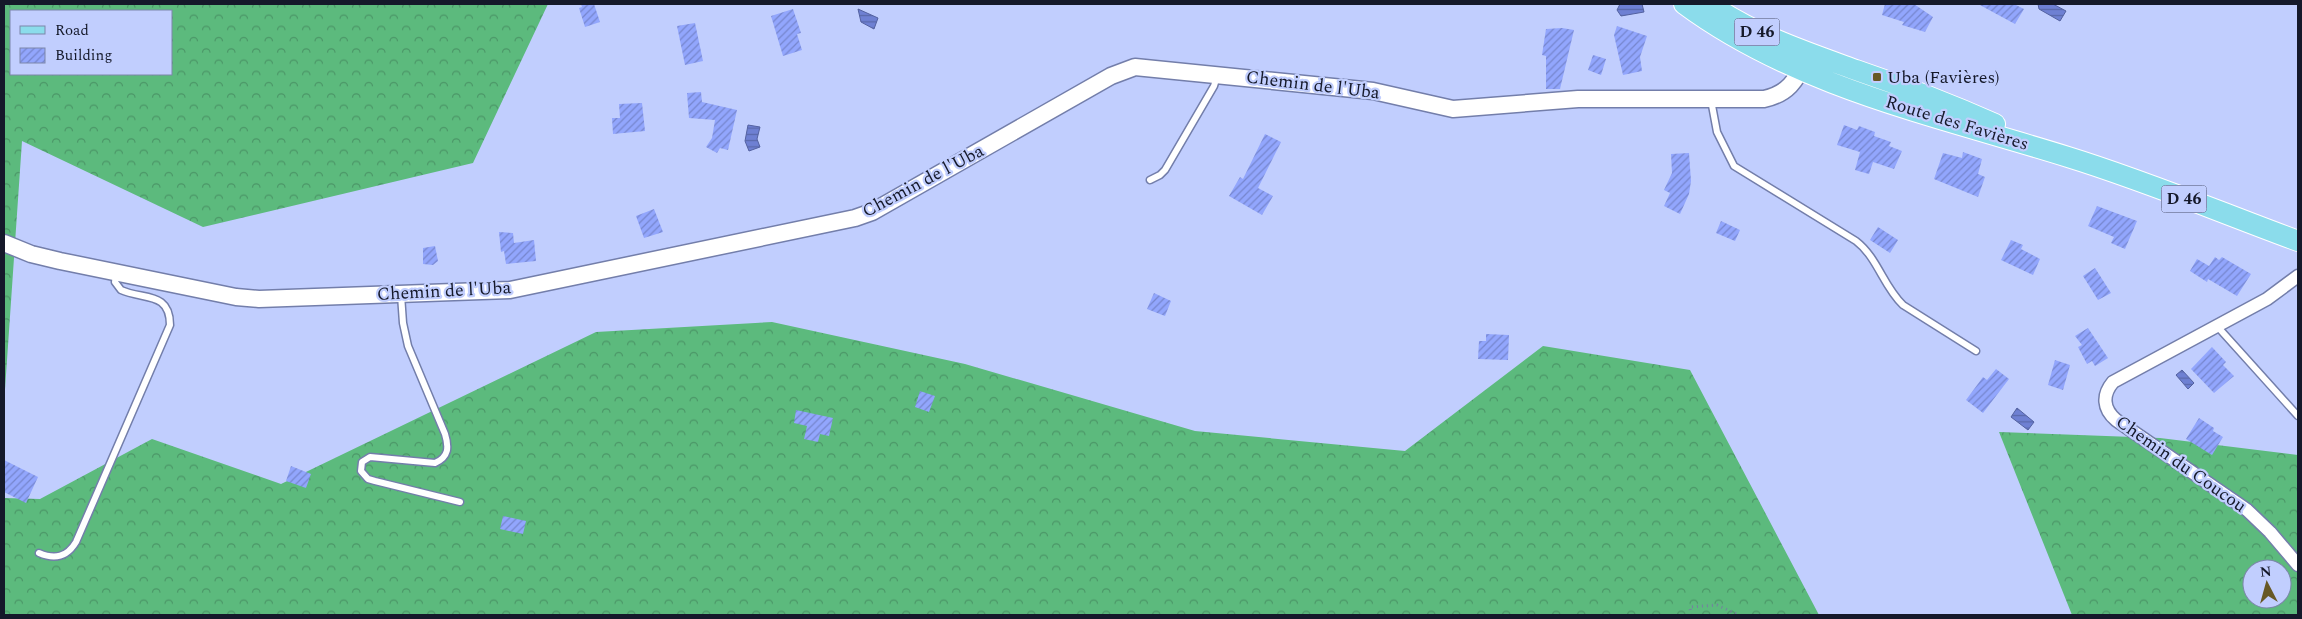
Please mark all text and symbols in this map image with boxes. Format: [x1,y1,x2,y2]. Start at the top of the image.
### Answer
legend [10,10,172,75]
road number: D 46 [1734,18,1780,46]
text: Road [55,19,89,42]
text: Building [55,44,112,67]
street label: Chemin de l'Uba [1245,63,1382,107]
place label: Uba (Favières) [1887,64,2000,91]
marker: Uba (Favières) [1871,71,1883,83]
street label: Route des Favières [1882,88,2032,158]
street label: Chemin de l'Uba [857,137,989,224]
road number: D 46 [2162,185,2206,212]
street label: Chemin de l'Uba [376,274,512,308]
street label: Chemin du Coucou [2110,409,2252,519]
north arrow [2242,559,2292,609]
text: N [2259,561,2272,583]

